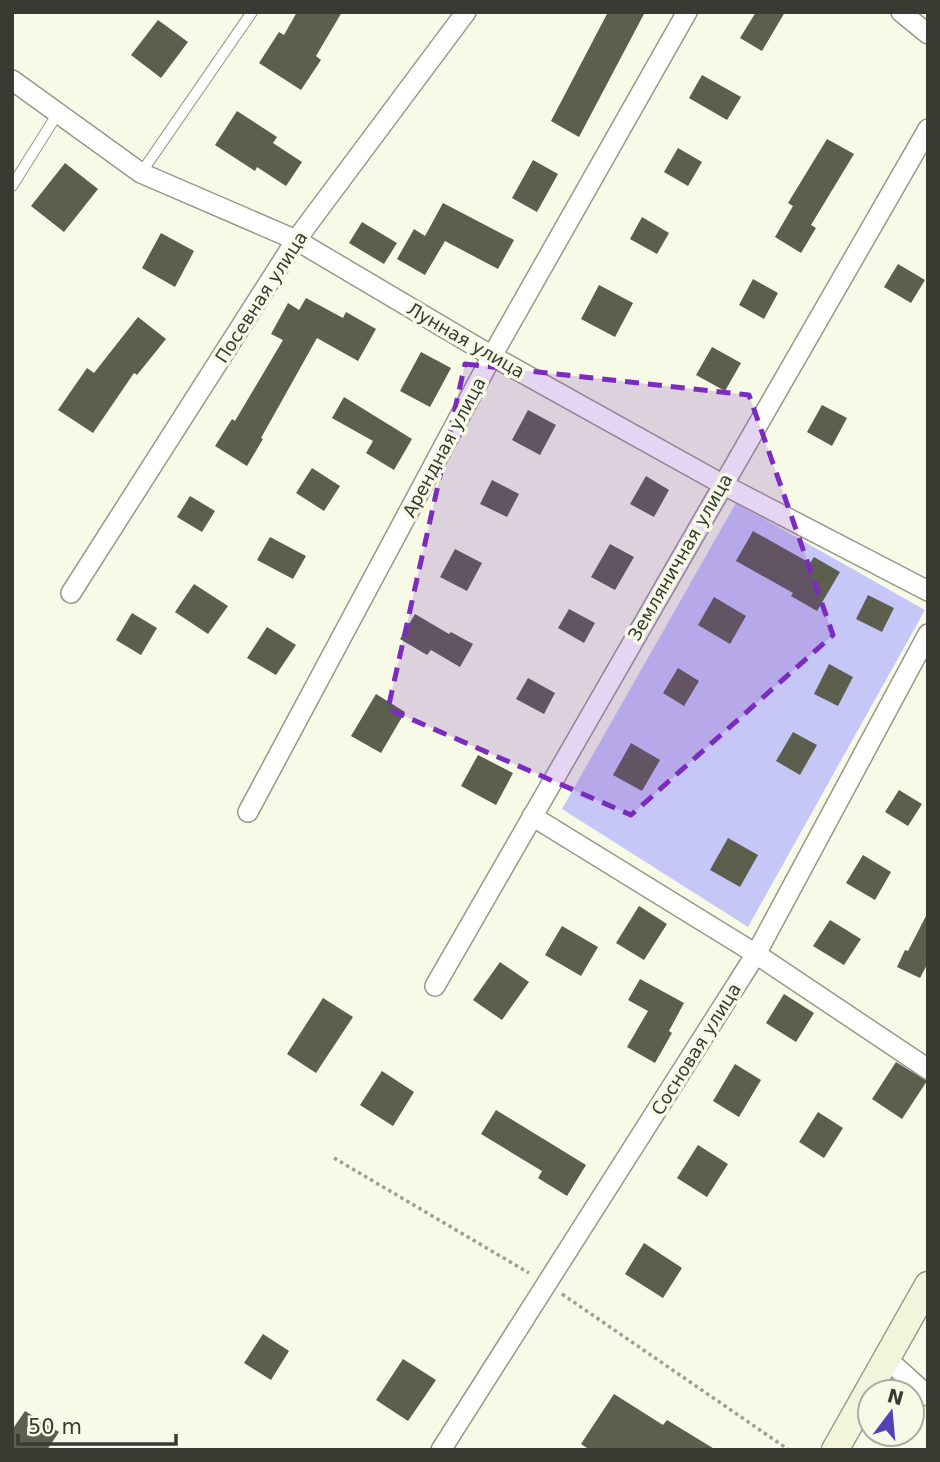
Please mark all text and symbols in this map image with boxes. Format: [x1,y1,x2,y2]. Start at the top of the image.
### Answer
street label: Посевная улица [211,227,311,367]
street label: Лунная улица [403,298,529,382]
street label: Арендная улица [398,373,490,521]
street label: Земляничная улица [624,470,736,644]
street label: Сосновая улица [647,979,745,1119]
north arrow [856,1378,926,1448]
text: N [885,1384,906,1409]
scale bar [18,1402,175,1446]
text: 50 m [28,1415,82,1439]

